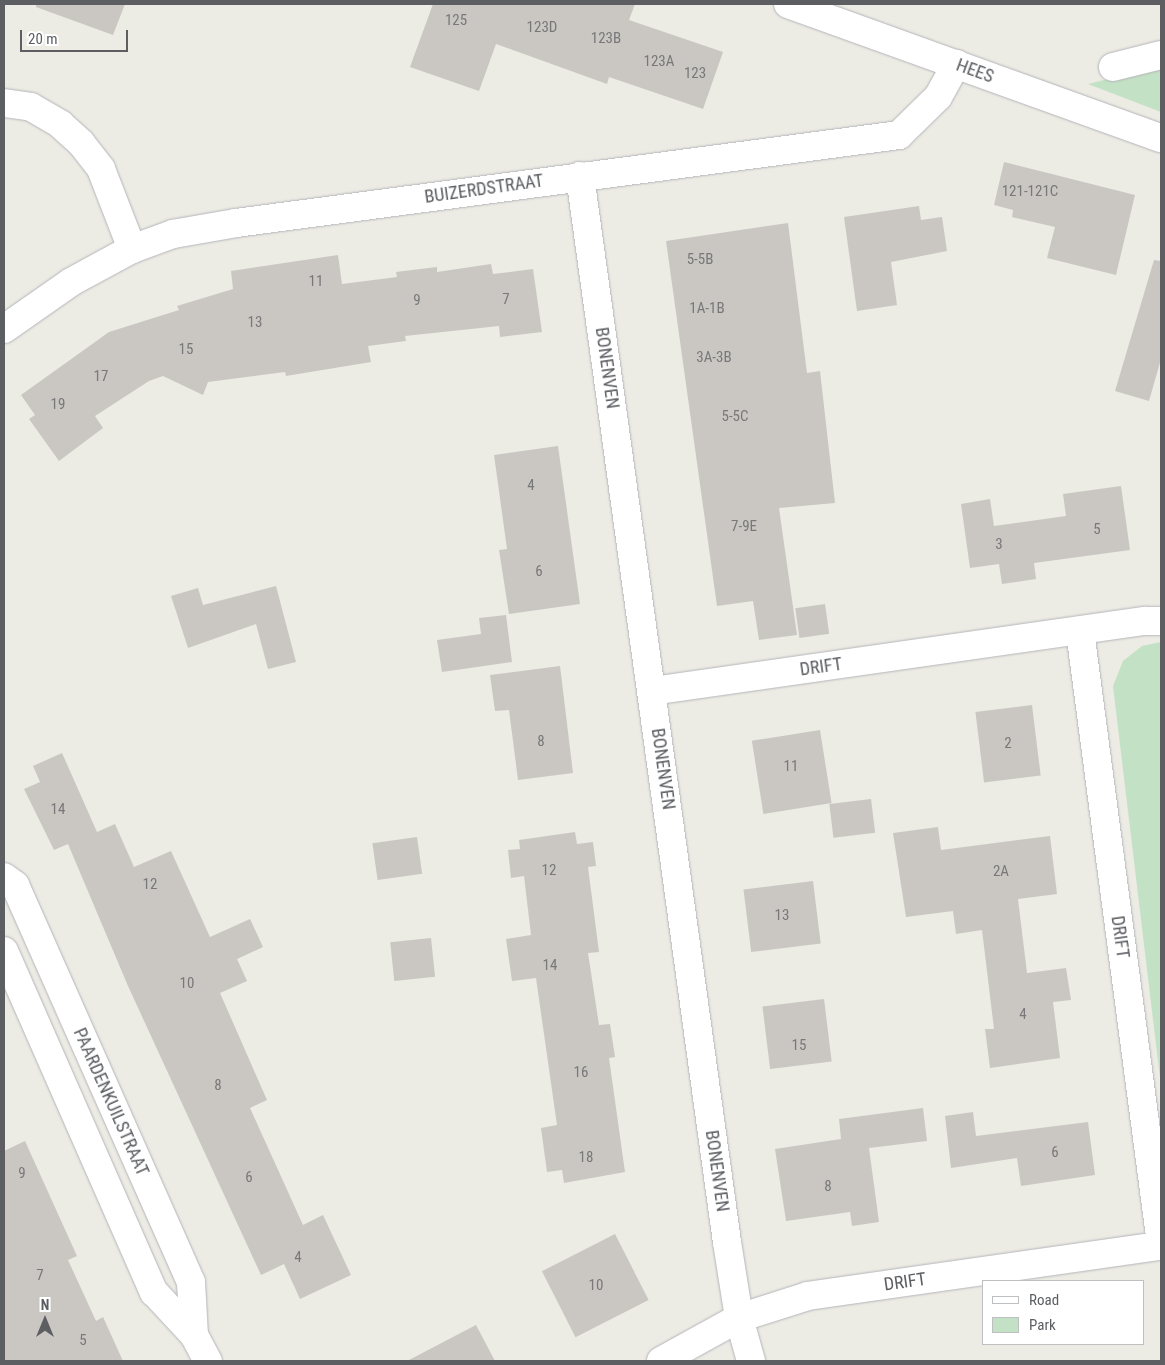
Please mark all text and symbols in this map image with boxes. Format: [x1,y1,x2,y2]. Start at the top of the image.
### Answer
house number: 125 [445,12,467,30]
house number: 123D [527,19,557,37]
scale bar [22,20,130,52]
text: 20 m [28,30,58,48]
house number: 123B [591,30,621,48]
house number: 123A [644,53,674,71]
street label: HEES [953,54,997,88]
house number: 123 [684,65,706,83]
street label: BUIZERDSTRAAT [423,170,545,208]
house number: 121-121C [1002,183,1058,201]
house number: 5-5B [687,251,713,269]
house number: 11 [309,273,323,291]
house number: 7 [502,291,510,309]
house number: 9 [413,292,421,310]
house number: 1A-1B [689,300,725,318]
house number: 13 [248,314,262,332]
street label: BONENVEN [591,326,623,410]
house number: 15 [179,341,193,359]
house number: 3A-3B [696,349,732,367]
house number: 17 [94,368,108,386]
house number: 19 [51,396,65,414]
house number: 5-5C [721,408,749,426]
house number: 4 [527,477,535,495]
house number: 7-9E [731,518,757,536]
house number: 5 [1093,521,1101,539]
house number: 3 [995,536,1003,554]
house number: 6 [535,563,543,581]
street label: DRIFT [798,653,844,681]
street label: BONENVEN [647,727,679,811]
house number: 8 [537,733,545,751]
house number: 2 [1004,735,1012,753]
house number: 11 [784,758,798,776]
house number: 14 [51,801,65,819]
house number: 12 [542,862,556,880]
house number: 2A [993,863,1009,881]
house number: 12 [143,876,157,894]
house number: 13 [775,907,789,925]
street label: DRIFT [1106,914,1134,960]
house number: 14 [543,957,557,975]
house number: 10 [180,975,194,993]
house number: 4 [1019,1006,1027,1024]
street label: PAARDENKUILSTRAAT [69,1025,153,1179]
house number: 15 [792,1037,806,1055]
house number: 16 [574,1064,588,1082]
house number: 8 [214,1077,222,1095]
street label: BONENVEN [701,1129,733,1213]
house number: 6 [1051,1144,1059,1162]
house number: 18 [579,1149,593,1167]
house number: 9 [18,1165,26,1183]
house number: 6 [245,1169,253,1187]
house number: 8 [824,1178,832,1196]
house number: 4 [294,1249,302,1267]
house number: 7 [36,1267,44,1285]
street label: DRIFT [882,1268,928,1296]
house number: 10 [589,1277,603,1295]
legend [982,1280,1145,1345]
text: Road [1029,1291,1059,1309]
north arrow [20,1295,70,1345]
text: N [41,1297,49,1313]
text: Park [1029,1316,1056,1334]
house number: 5 [79,1332,87,1350]

